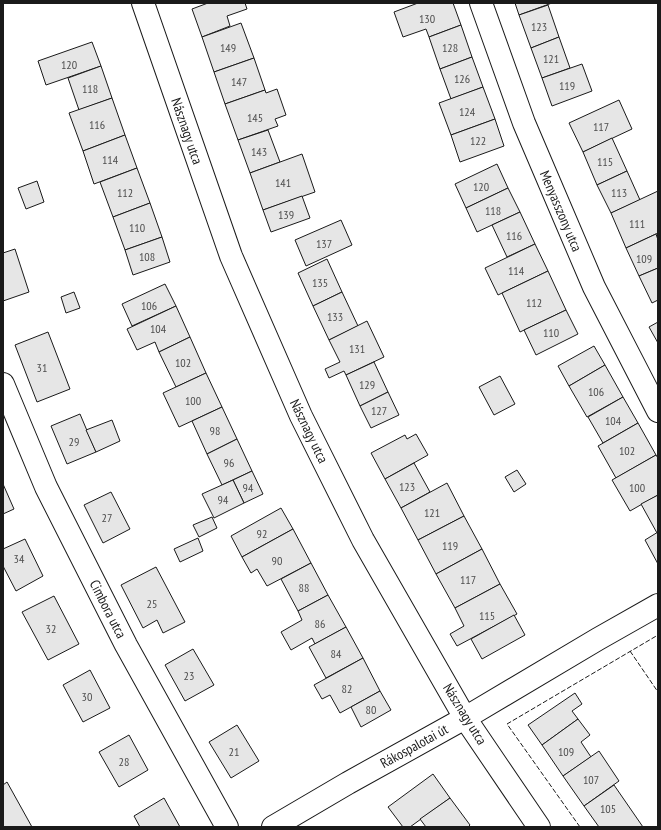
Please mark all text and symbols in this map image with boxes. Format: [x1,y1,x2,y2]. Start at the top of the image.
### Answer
house number: 130 [419,11,435,26]
house number: 123 [531,19,547,34]
house number: 149 [220,40,236,55]
house number: 128 [442,40,458,55]
house number: 121 [543,51,559,66]
house number: 120 [61,57,77,72]
house number: 126 [454,71,470,86]
house number: 147 [231,74,247,89]
house number: 119 [559,78,575,93]
house number: 118 [82,81,98,96]
street label: Násznagy utca [167,95,207,167]
house number: 124 [459,104,476,119]
house number: 145 [247,110,263,125]
house number: 116 [89,117,105,132]
house number: 117 [593,119,609,134]
house number: 122 [470,133,486,148]
house number: 143 [251,144,267,159]
house number: 114 [102,152,119,167]
house number: 115 [597,154,613,169]
street label: Menyasszony utca [536,168,586,254]
house number: 141 [275,175,291,190]
house number: 120 [473,179,489,194]
house number: 112 [117,185,133,200]
house number: 113 [611,185,627,200]
house number: 118 [485,203,501,218]
house number: 139 [278,207,294,222]
house number: 111 [629,216,645,231]
house number: 110 [129,220,145,235]
house number: 116 [506,228,522,243]
house number: 137 [316,236,332,251]
house number: 108 [139,249,155,264]
house number: 109 [636,251,652,266]
house number: 114 [508,263,525,278]
house number: 135 [312,275,328,290]
house number: 112 [526,295,542,310]
house number: 106 [141,298,157,313]
house number: 133 [327,309,343,324]
house number: 104 [150,321,167,336]
house number: 110 [543,325,559,340]
house number: 131 [349,341,365,356]
house number: 102 [175,355,191,370]
house number: 31 [37,360,47,375]
house number: 129 [359,377,375,392]
house number: 106 [588,384,604,399]
house number: 100 [185,393,201,408]
street label: Násznagy utca [286,396,332,466]
house number: 127 [371,403,387,418]
house number: 104 [605,413,622,428]
house number: 98 [210,423,220,438]
house number: 29 [69,434,79,449]
house number: 102 [619,443,635,458]
house number: 96 [224,455,234,470]
house number: 123 [399,479,415,494]
house number: 94 [243,480,254,495]
house number: 100 [629,480,645,495]
house number: 94 [218,492,229,507]
house number: 121 [424,505,440,520]
house number: 27 [102,510,112,525]
house number: 92 [257,526,267,541]
house number: 119 [442,538,458,553]
house number: 34 [14,551,25,566]
house number: 90 [272,553,282,568]
house number: 117 [460,572,476,587]
street label: Cimbora utca [86,577,130,641]
house number: 88 [299,580,309,595]
house number: 25 [147,596,157,611]
house number: 115 [479,608,495,623]
house number: 86 [315,616,325,631]
house number: 32 [46,621,56,636]
house number: 84 [331,646,342,661]
house number: 23 [184,668,194,683]
street label: Násznagy utca [439,680,491,748]
house number: 82 [342,681,352,696]
house number: 30 [82,689,92,704]
house number: 80 [366,702,376,717]
street label: Rákospalotai út [377,720,451,772]
house number: 21 [229,744,239,759]
house number: 109 [558,744,574,759]
house number: 28 [119,754,129,769]
house number: 107 [583,772,599,787]
house number: 105 [600,801,616,816]

